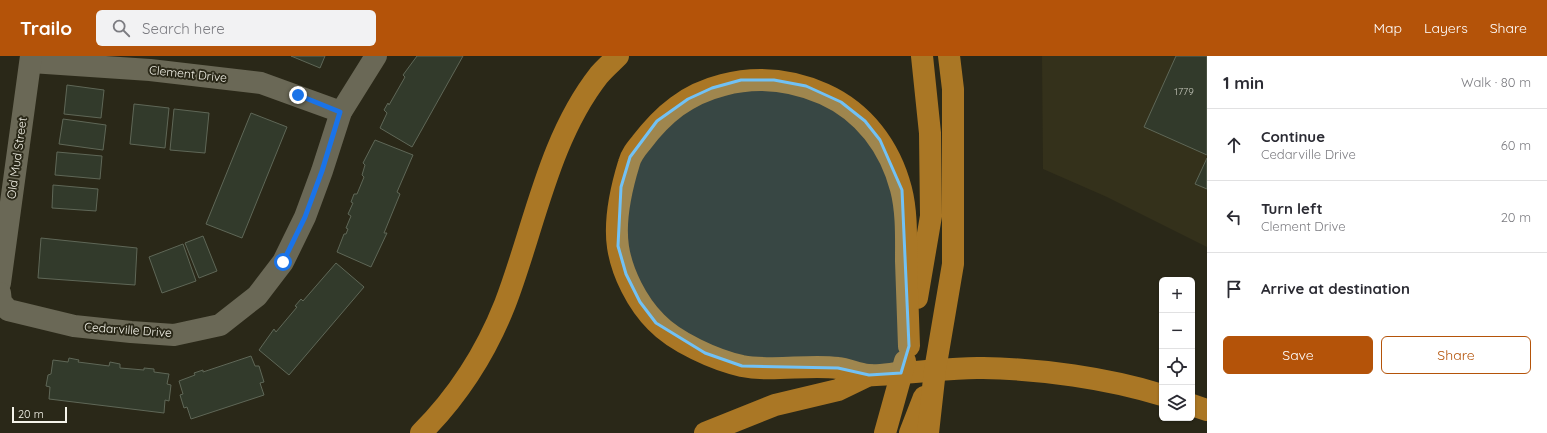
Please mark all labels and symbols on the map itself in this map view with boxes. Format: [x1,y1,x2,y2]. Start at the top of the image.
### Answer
street label: Clement Drive [148,62,228,85]
house number: 1779 [1174,85,1194,98]
route end [289,86,307,104]
street label: Old Mud Street [3,116,30,200]
route start [274,253,292,271]
street label: Cedarville Drive [84,319,172,340]
scale bar [12,405,67,424]

